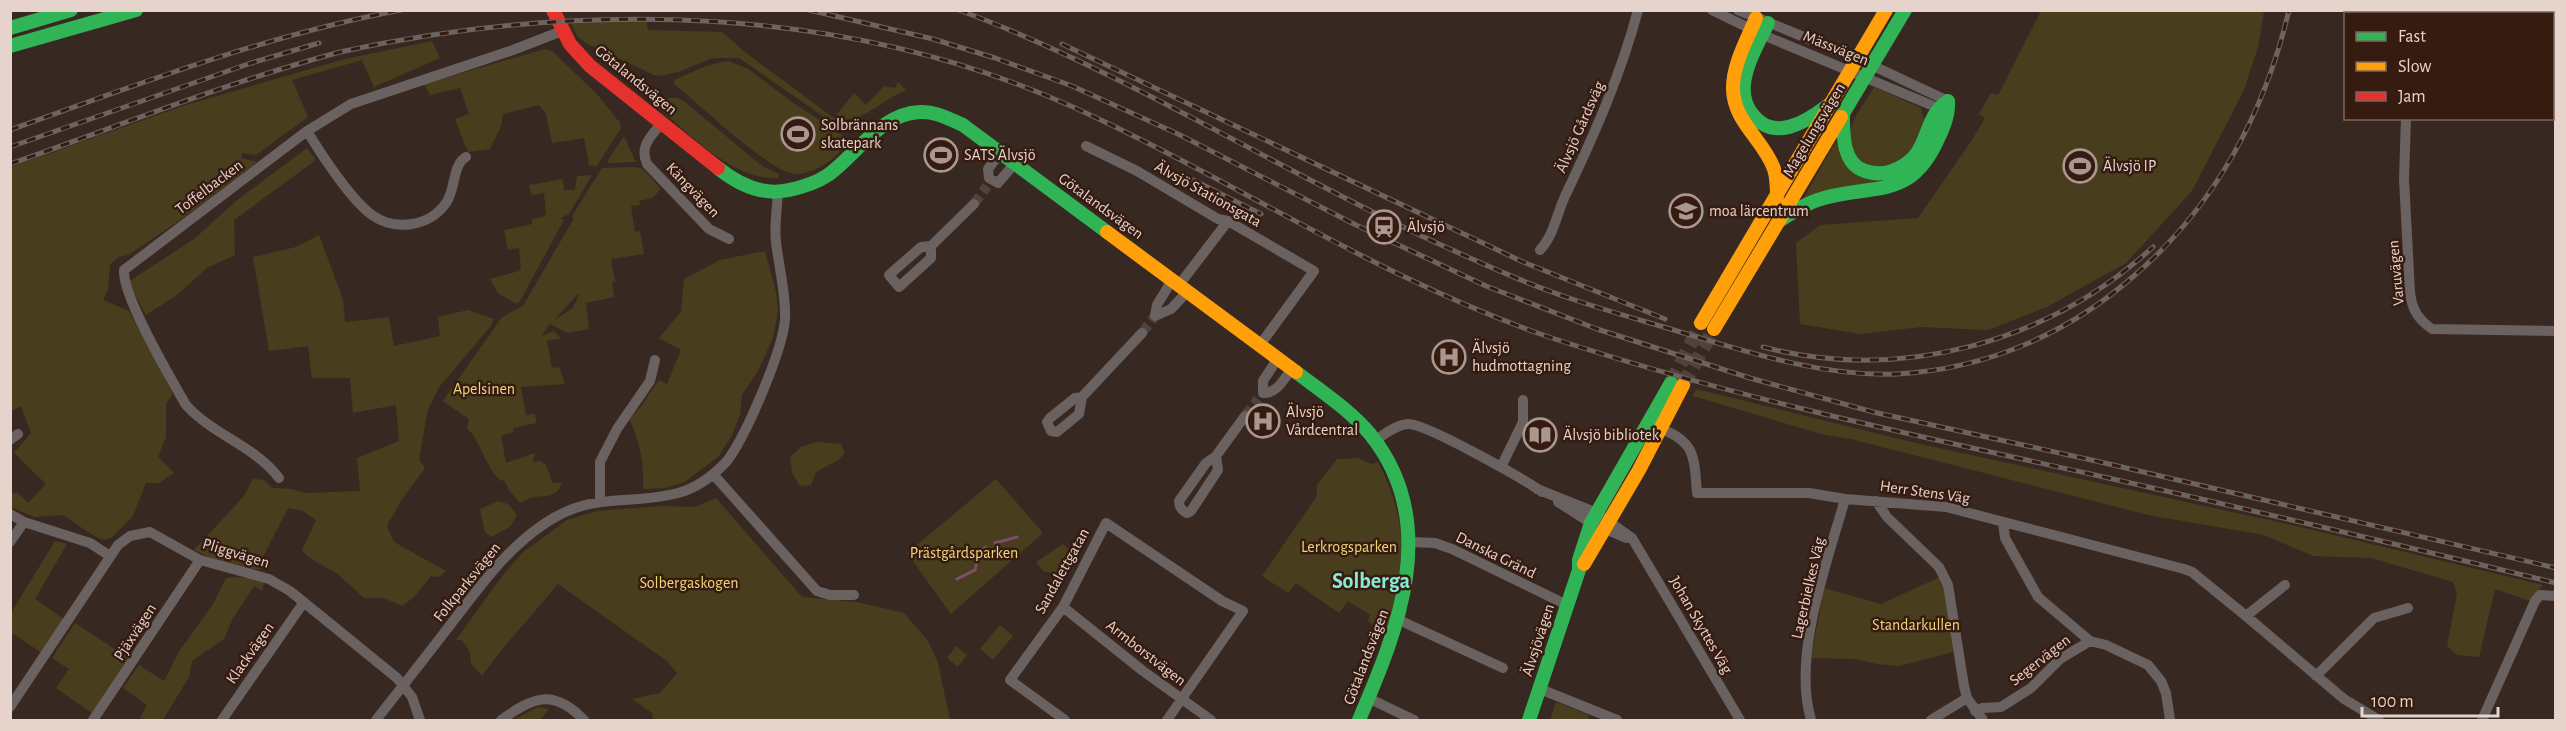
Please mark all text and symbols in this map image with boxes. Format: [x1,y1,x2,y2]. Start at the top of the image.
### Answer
legend [2344,12,2554,120]
street label: Mässvägen [1801,28,1871,68]
text: Fast [2398,28,2426,46]
street label: Götalandsvägen [592,42,680,118]
text: Slow [2398,58,2431,76]
street label: Älvsjö Gårdsväg [1551,78,1608,176]
street label: Magelungsvägen [1780,80,1848,180]
text: Jam [2398,88,2426,106]
sports icon: Solbrännans skatepark [780,116,816,152]
place label: Solbrännans skatepark [821,117,898,151]
sports icon: SATS Älvsjö [923,137,959,173]
place label: SATS Älvsjö [964,145,1036,164]
sports icon: Älvsjö IP [2062,148,2098,184]
street label: Älvsjö Stationsgata [1152,156,1265,231]
place label: Älvsjö IP [2103,156,2156,175]
street label: Toffelbacken [172,157,246,217]
street label: Kängvägen [663,160,723,220]
street label: Götalandsvägen [1056,170,1146,242]
school or university icon: moa lärcentrum [1668,193,1704,229]
place label: moa lärcentrum [1709,203,1809,219]
station icon: Älvsjö [1366,209,1402,245]
place label: Älvsjö [1407,217,1445,236]
street label: Varuvägen [2385,240,2407,306]
place label: Älvsjö hudmottagning [1472,338,1571,374]
hospital icon: Älvsjö hudmottagning [1431,339,1467,375]
park label: Apelsinen [453,381,515,397]
place label: Älvsjö Vårdcentral [1286,402,1358,438]
hospital icon: Älvsjö Vårdcentral [1245,403,1281,439]
library icon: Älvsjö bibliotek [1522,417,1558,453]
place label: Älvsjö bibliotek [1563,425,1660,444]
street label: Herr Stens Väg [1879,478,1971,506]
street label: Sandalettgatan [1032,525,1092,617]
street label: Danska Gränd [1453,529,1539,581]
street label: Pliggvägen [201,535,271,571]
street label: Lagerbielkes Väg [1788,535,1828,641]
street label: Folkparksvägen [430,539,504,625]
park label: Lerkrogsparken [1301,539,1397,555]
park label: Prästgårdsparken [910,545,1018,561]
district label: Solberga [1332,570,1410,592]
street label: Johan Skyttes Väg [1666,573,1735,677]
park label: Solbergaskogen [639,575,739,591]
street label: Pjäxvägen [111,601,160,664]
street label: Älvsjövägen [1517,601,1558,678]
street label: Götalandsvägen [1341,607,1391,707]
street label: Armborstvägen [1103,617,1189,689]
park label: Standarkullen [1872,617,1960,633]
street label: Klackvägen [223,619,277,687]
street label: Segervägen [2007,631,2073,689]
scale bar [2362,680,2498,718]
text: 100 m [2371,693,2414,711]

